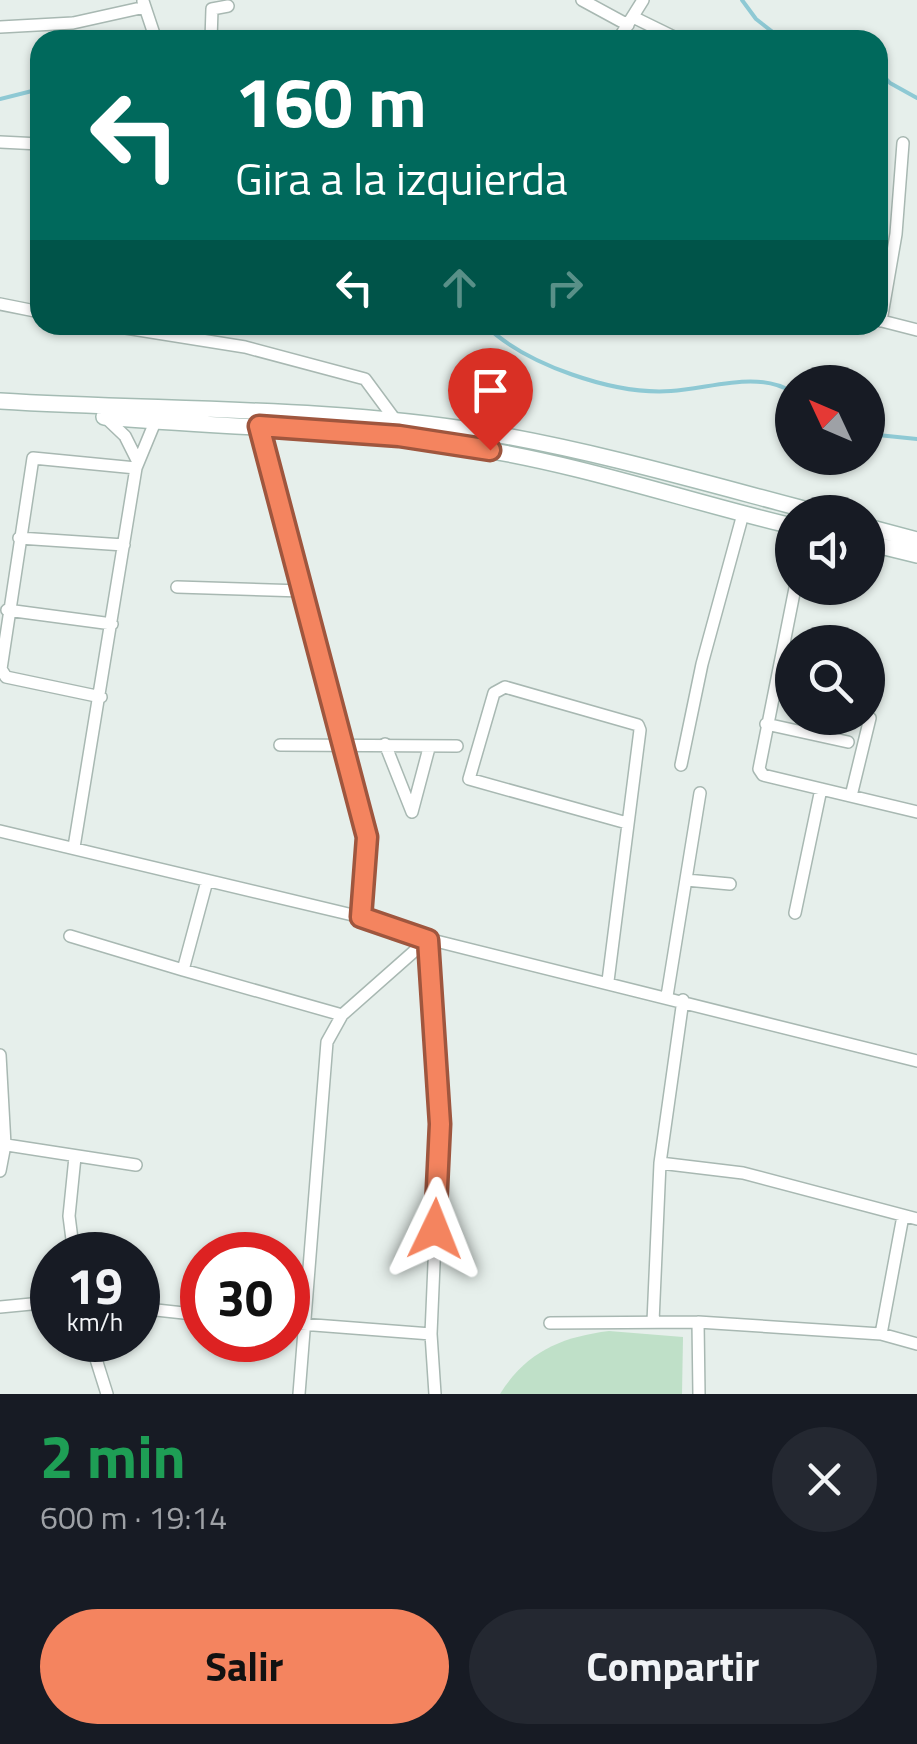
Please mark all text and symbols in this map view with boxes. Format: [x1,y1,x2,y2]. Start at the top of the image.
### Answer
text: 160 m [235,48,427,154]
icon: left [70,70,200,200]
text: Gira a la izquierda [235,144,568,212]
icon: left [327,260,382,315]
icon: ahead [432,260,487,315]
icon: right [537,260,592,315]
pin [448,348,533,451]
icon: arrive [463,363,518,418]
north arrow [775,365,885,475]
map controls [775,365,885,735]
button: sound [775,495,885,605]
button: search [775,625,885,735]
position arrow [383,1177,487,1281]
speed limit sign: 30 [180,1232,310,1362]
text: 19 [67,1247,123,1323]
text: km/h [67,1303,123,1341]
text: 2 min [40,1410,186,1501]
button: close [772,1427,877,1532]
text: 600 m · 19:14 [40,1493,227,1541]
button: Salir [40,1609,449,1724]
button: Compartir [469,1609,877,1724]

